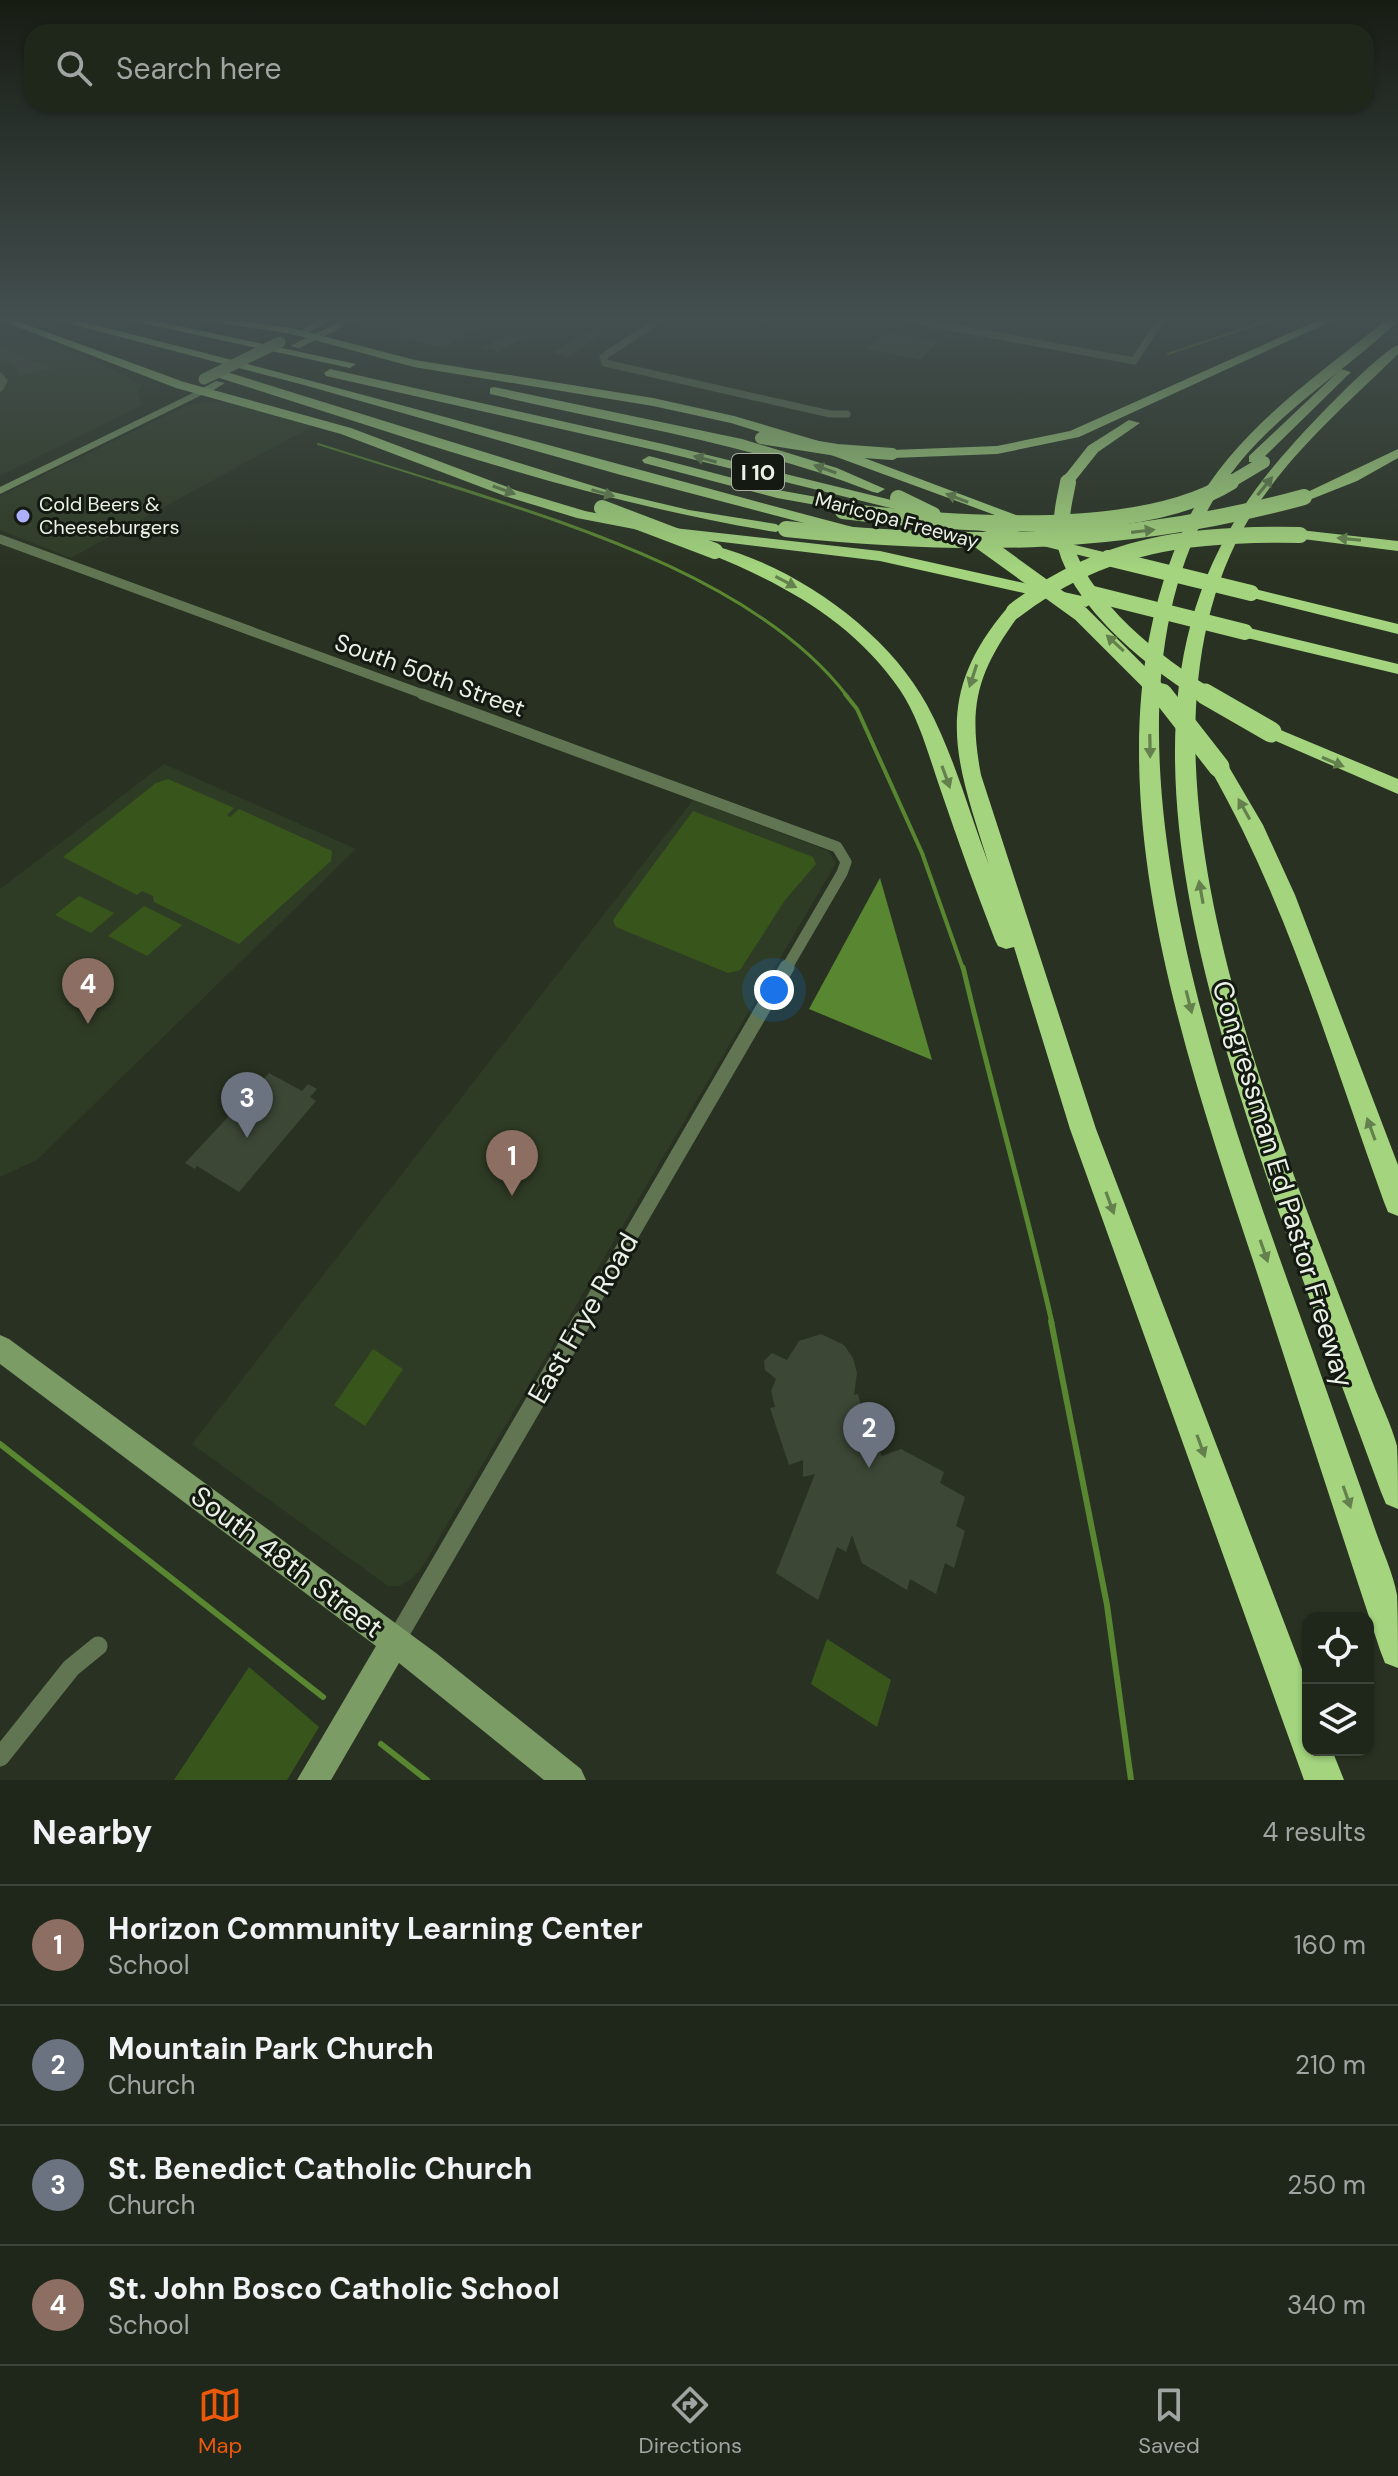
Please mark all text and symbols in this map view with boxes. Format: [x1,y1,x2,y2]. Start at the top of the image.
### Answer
search box [24,24,1374,112]
icon: search [52,46,96,90]
text: Search here [116,49,282,88]
one-way arrow [692,452,717,464]
road number: I 10 [732,454,784,490]
one-way arrow [813,462,837,475]
one-way arrow [1256,476,1273,496]
one-way arrow [492,484,516,497]
street label: Maricopa Freeway [812,486,982,554]
one-way arrow [592,487,616,500]
place label: Cold Beers & Cheeseburgers [39,491,180,540]
one-way arrow [945,491,969,504]
marker: Cold Beers & Cheeseburgers [14,507,32,525]
one-way arrow [1131,524,1156,537]
one-way arrow [1336,533,1361,546]
one-way arrow [775,575,798,588]
street label: South 50th Street [331,626,529,724]
one-way arrow [1106,634,1125,652]
one-way arrow [966,664,979,688]
one-way arrow [1144,734,1156,759]
one-way arrow [1322,755,1345,768]
one-way arrow [940,765,953,789]
one-way arrow [1237,798,1251,821]
one-way arrow [1195,880,1207,905]
pin: 4 [62,958,114,1024]
your location [754,970,794,1010]
street label: Congressman Ed Pastor Freeway [1203,976,1363,1392]
one-way arrow [1183,990,1195,1015]
pin: 3 [221,1072,273,1138]
one-way arrow [1364,1117,1377,1141]
pin: 1 [486,1130,538,1196]
one-way arrow [1104,1191,1117,1215]
street label: East Frye Road [519,1226,647,1410]
one-way arrow [1259,1239,1271,1263]
pin: 2 [843,1402,895,1468]
one-way arrow [1195,1435,1207,1459]
street label: South 48th Street [183,1478,391,1646]
one-way arrow [1341,1486,1353,1510]
map controls [1302,1612,1374,1756]
button: locate [1302,1612,1374,1684]
button: layers [1302,1684,1374,1756]
text: Nearby [32,1810,152,1855]
text: 4 results [1262,1815,1366,1849]
text: Horizon Community Learning Center [108,1909,643,1948]
text: 1 [53,1928,63,1962]
text: 160 m [1294,1928,1366,1962]
text: School [108,1948,190,1982]
text: Mountain Park Church [108,2029,434,2068]
text: 2 [50,2048,66,2082]
text: 210 m [1295,2048,1366,2082]
text: Church [108,2068,195,2102]
text: St. Benedict Catholic Church [108,2149,532,2188]
text: 3 [50,2168,66,2202]
text: 250 m [1287,2168,1366,2202]
text: Church [108,2188,195,2222]
text: St. John Bosco Catholic School [108,2269,560,2308]
text: 4 [50,2288,66,2322]
text: 340 m [1287,2288,1366,2322]
text: School [108,2308,190,2342]
tab: Map [198,2383,242,2460]
tab: Directions [639,2383,742,2460]
tab: Saved [1138,2383,1200,2460]

